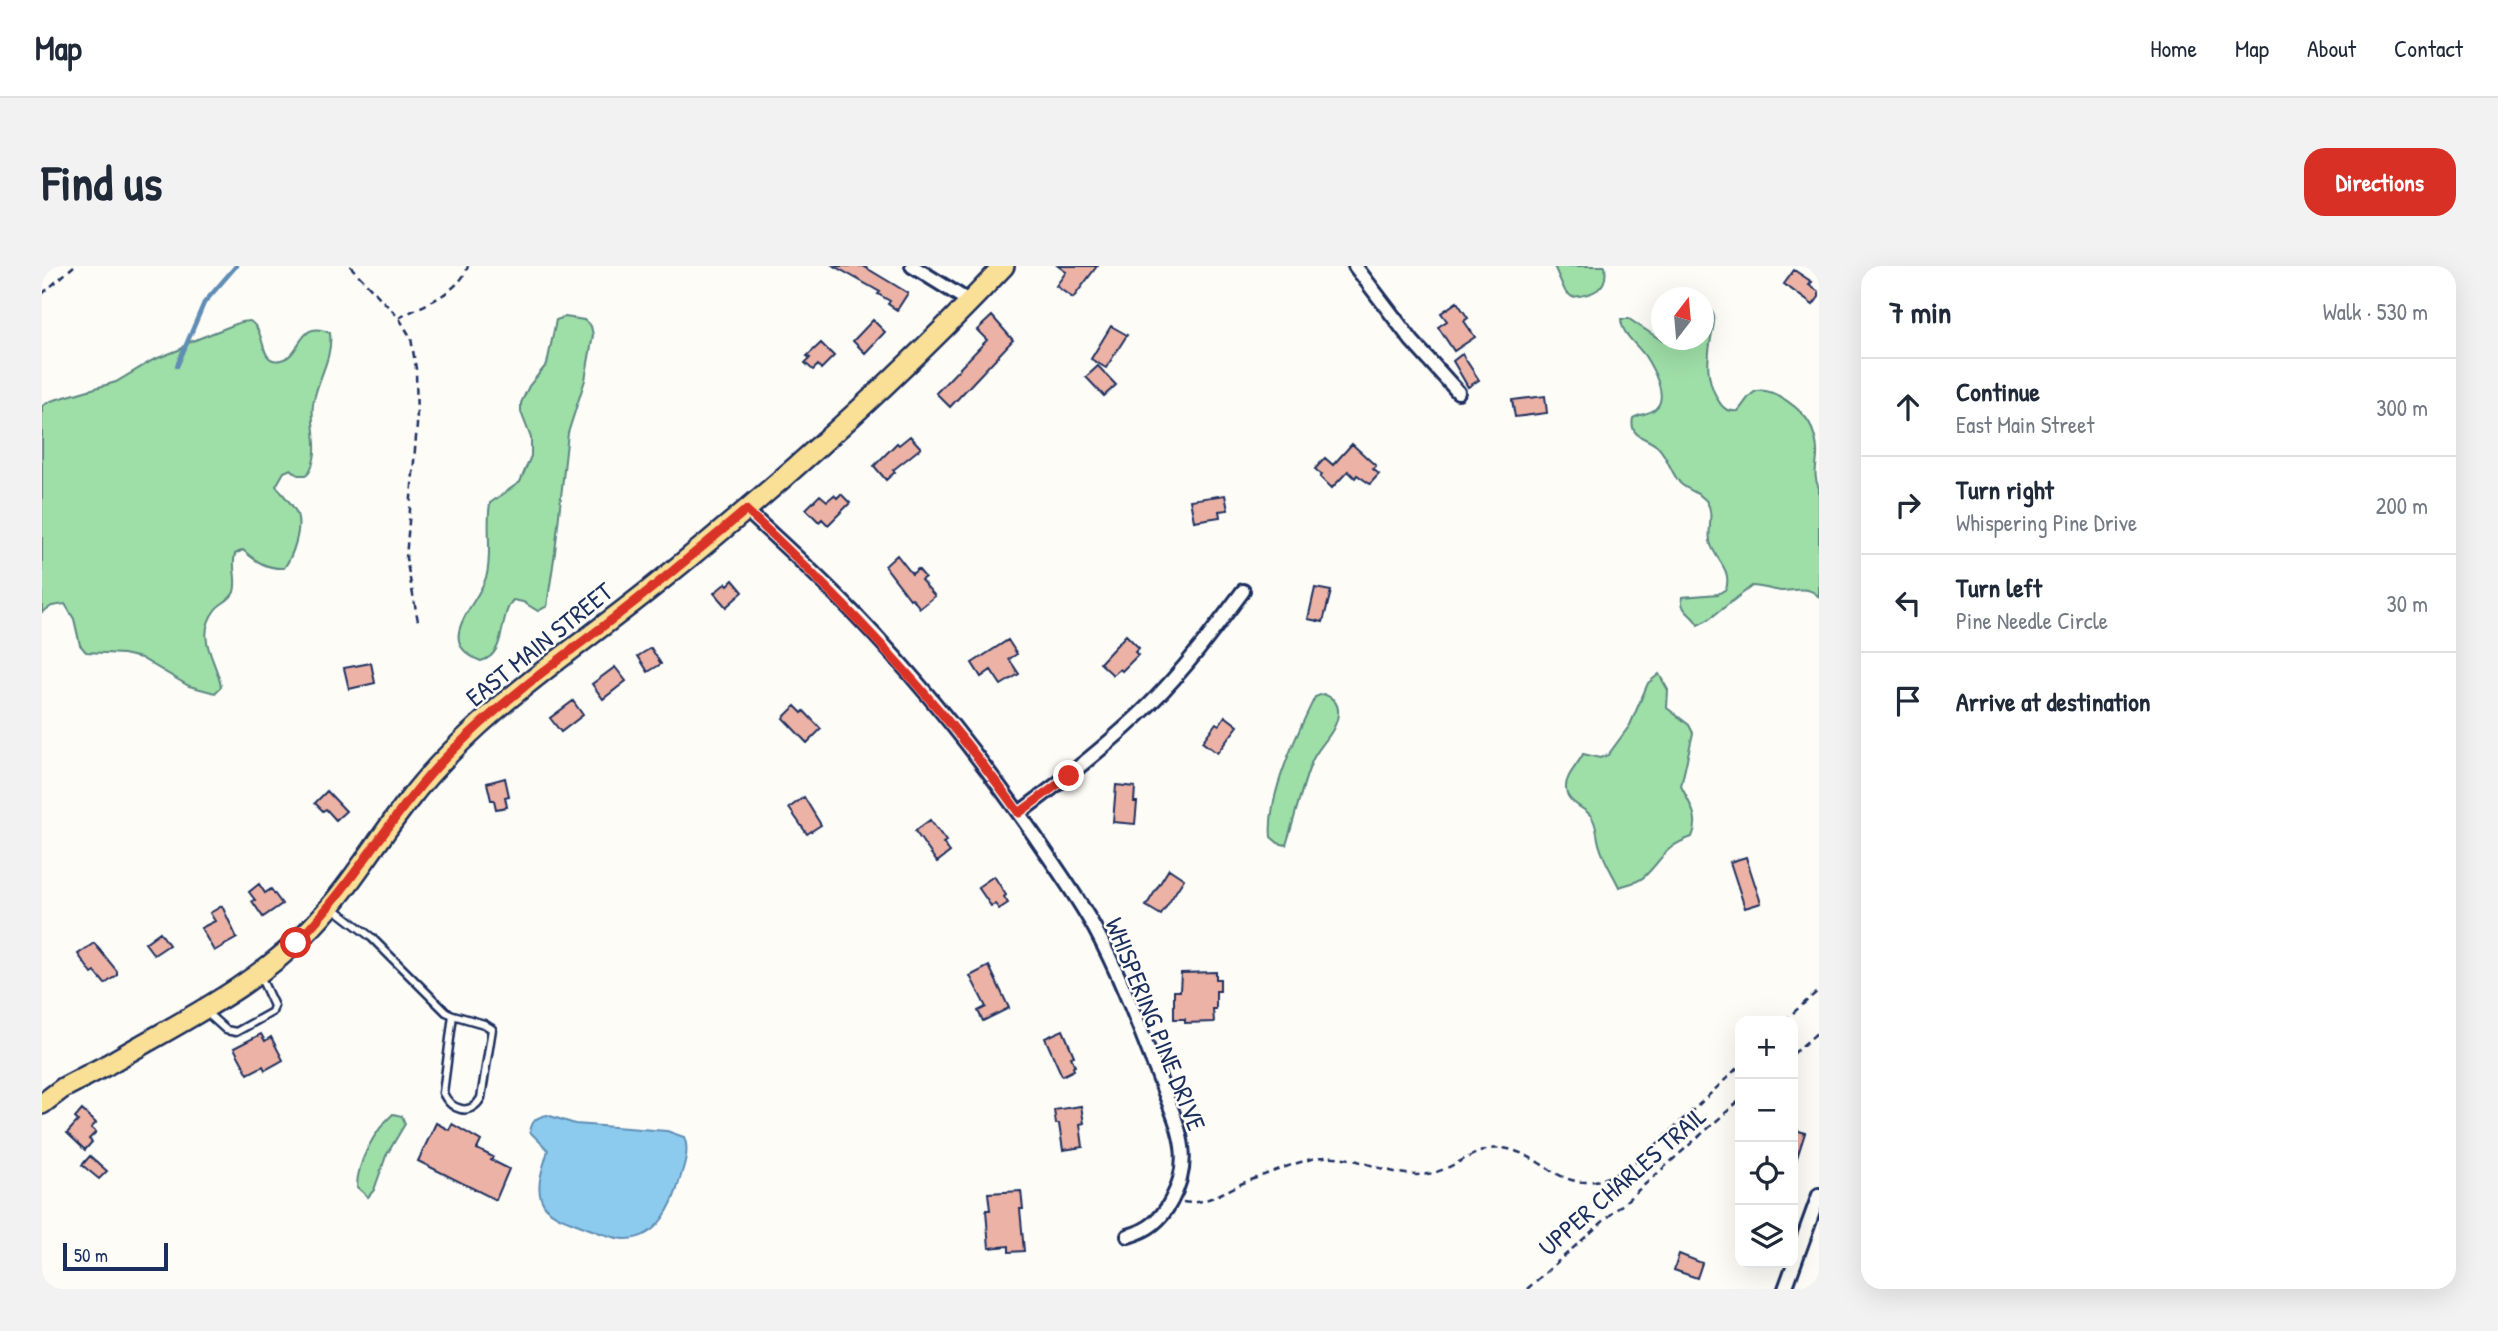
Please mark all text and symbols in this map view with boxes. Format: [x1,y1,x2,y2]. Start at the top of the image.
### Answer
text: Map [35,26,82,70]
text: Home [2150,32,2197,64]
text: Map [2235,32,2269,64]
text: About [2307,32,2356,64]
text: Contact [2394,32,2463,64]
button: Directions [2304,148,2456,216]
text: Find us [42,149,162,215]
north arrow [1651,287,1714,350]
text: 7 min [1889,292,1951,332]
text: Walk · 530 m [2323,296,2428,327]
text: Continue [1956,374,2040,409]
icon: ahead [1889,388,1927,426]
text: 300 m [2376,392,2428,423]
text: East Main Street [1956,409,2094,440]
text: Turn right [1956,472,2054,507]
icon: right [1889,486,1927,524]
text: 200 m [2376,490,2428,521]
text: Whispering Pine Drive [1956,507,2137,538]
text: Turn left [1956,570,2042,605]
street label: EAST MAIN STREET [458,573,620,714]
icon: left [1889,584,1927,622]
text: 30 m [2386,588,2428,619]
text: Pine Needle Circle [1956,605,2108,636]
icon: arrive [1889,682,1927,720]
text: Arrive at destination [1956,684,2151,719]
route end [1053,760,1084,791]
street label: WHISPERING PINE DRIVE [1097,912,1215,1136]
route start [280,927,311,958]
map controls [1735,1016,1798,1268]
button: + [1735,1016,1798,1079]
button: − [1735,1079,1798,1142]
street label: UPPER CHARLES TRAIL [1531,1099,1713,1263]
button: locate [1735,1142,1798,1205]
button: layers [1735,1205,1798,1268]
scale bar [63,1240,168,1272]
text: 50 m [74,1242,108,1268]

